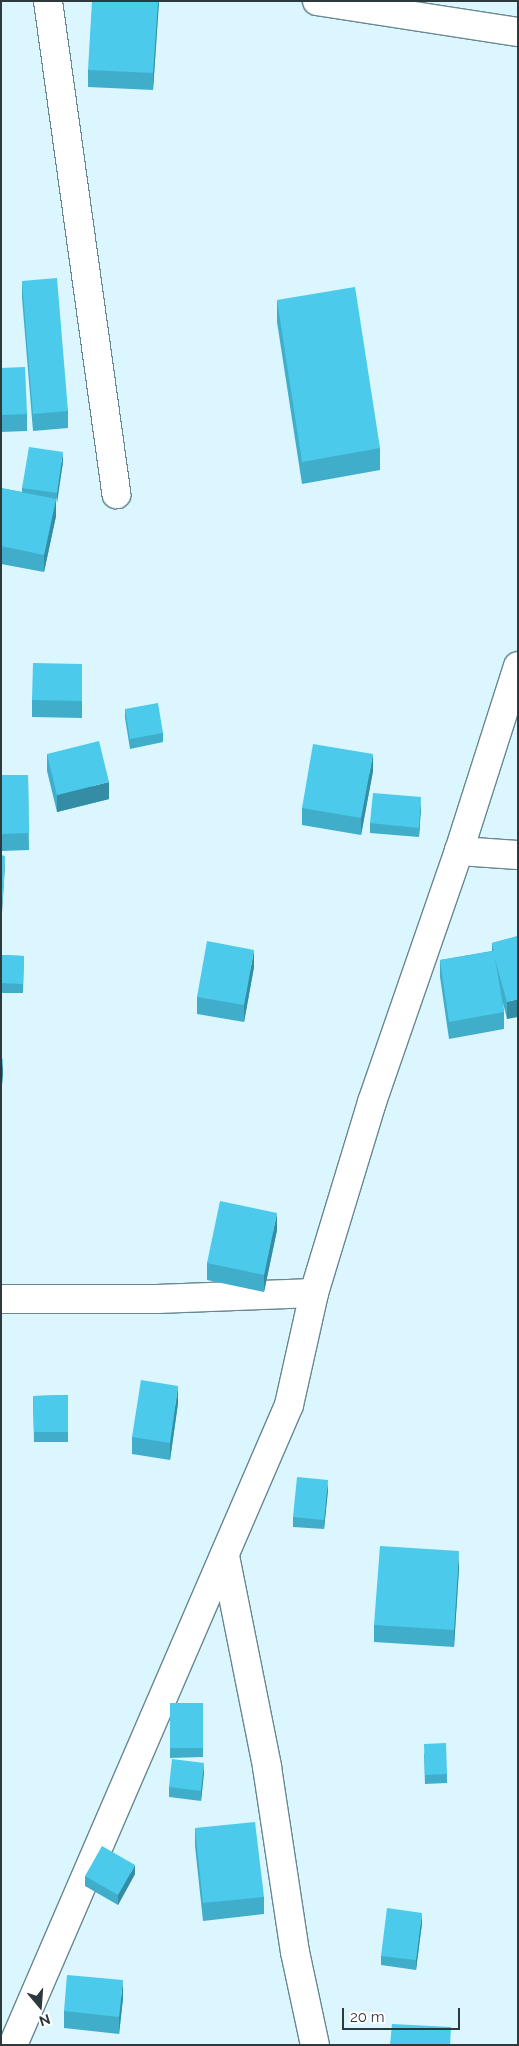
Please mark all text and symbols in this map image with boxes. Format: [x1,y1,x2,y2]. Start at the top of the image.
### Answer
north arrow [15,1981,65,2031]
scale bar [344,1998,462,2030]
text: 20 m [350,2008,385,2026]
text: N [37,2011,52,2030]

